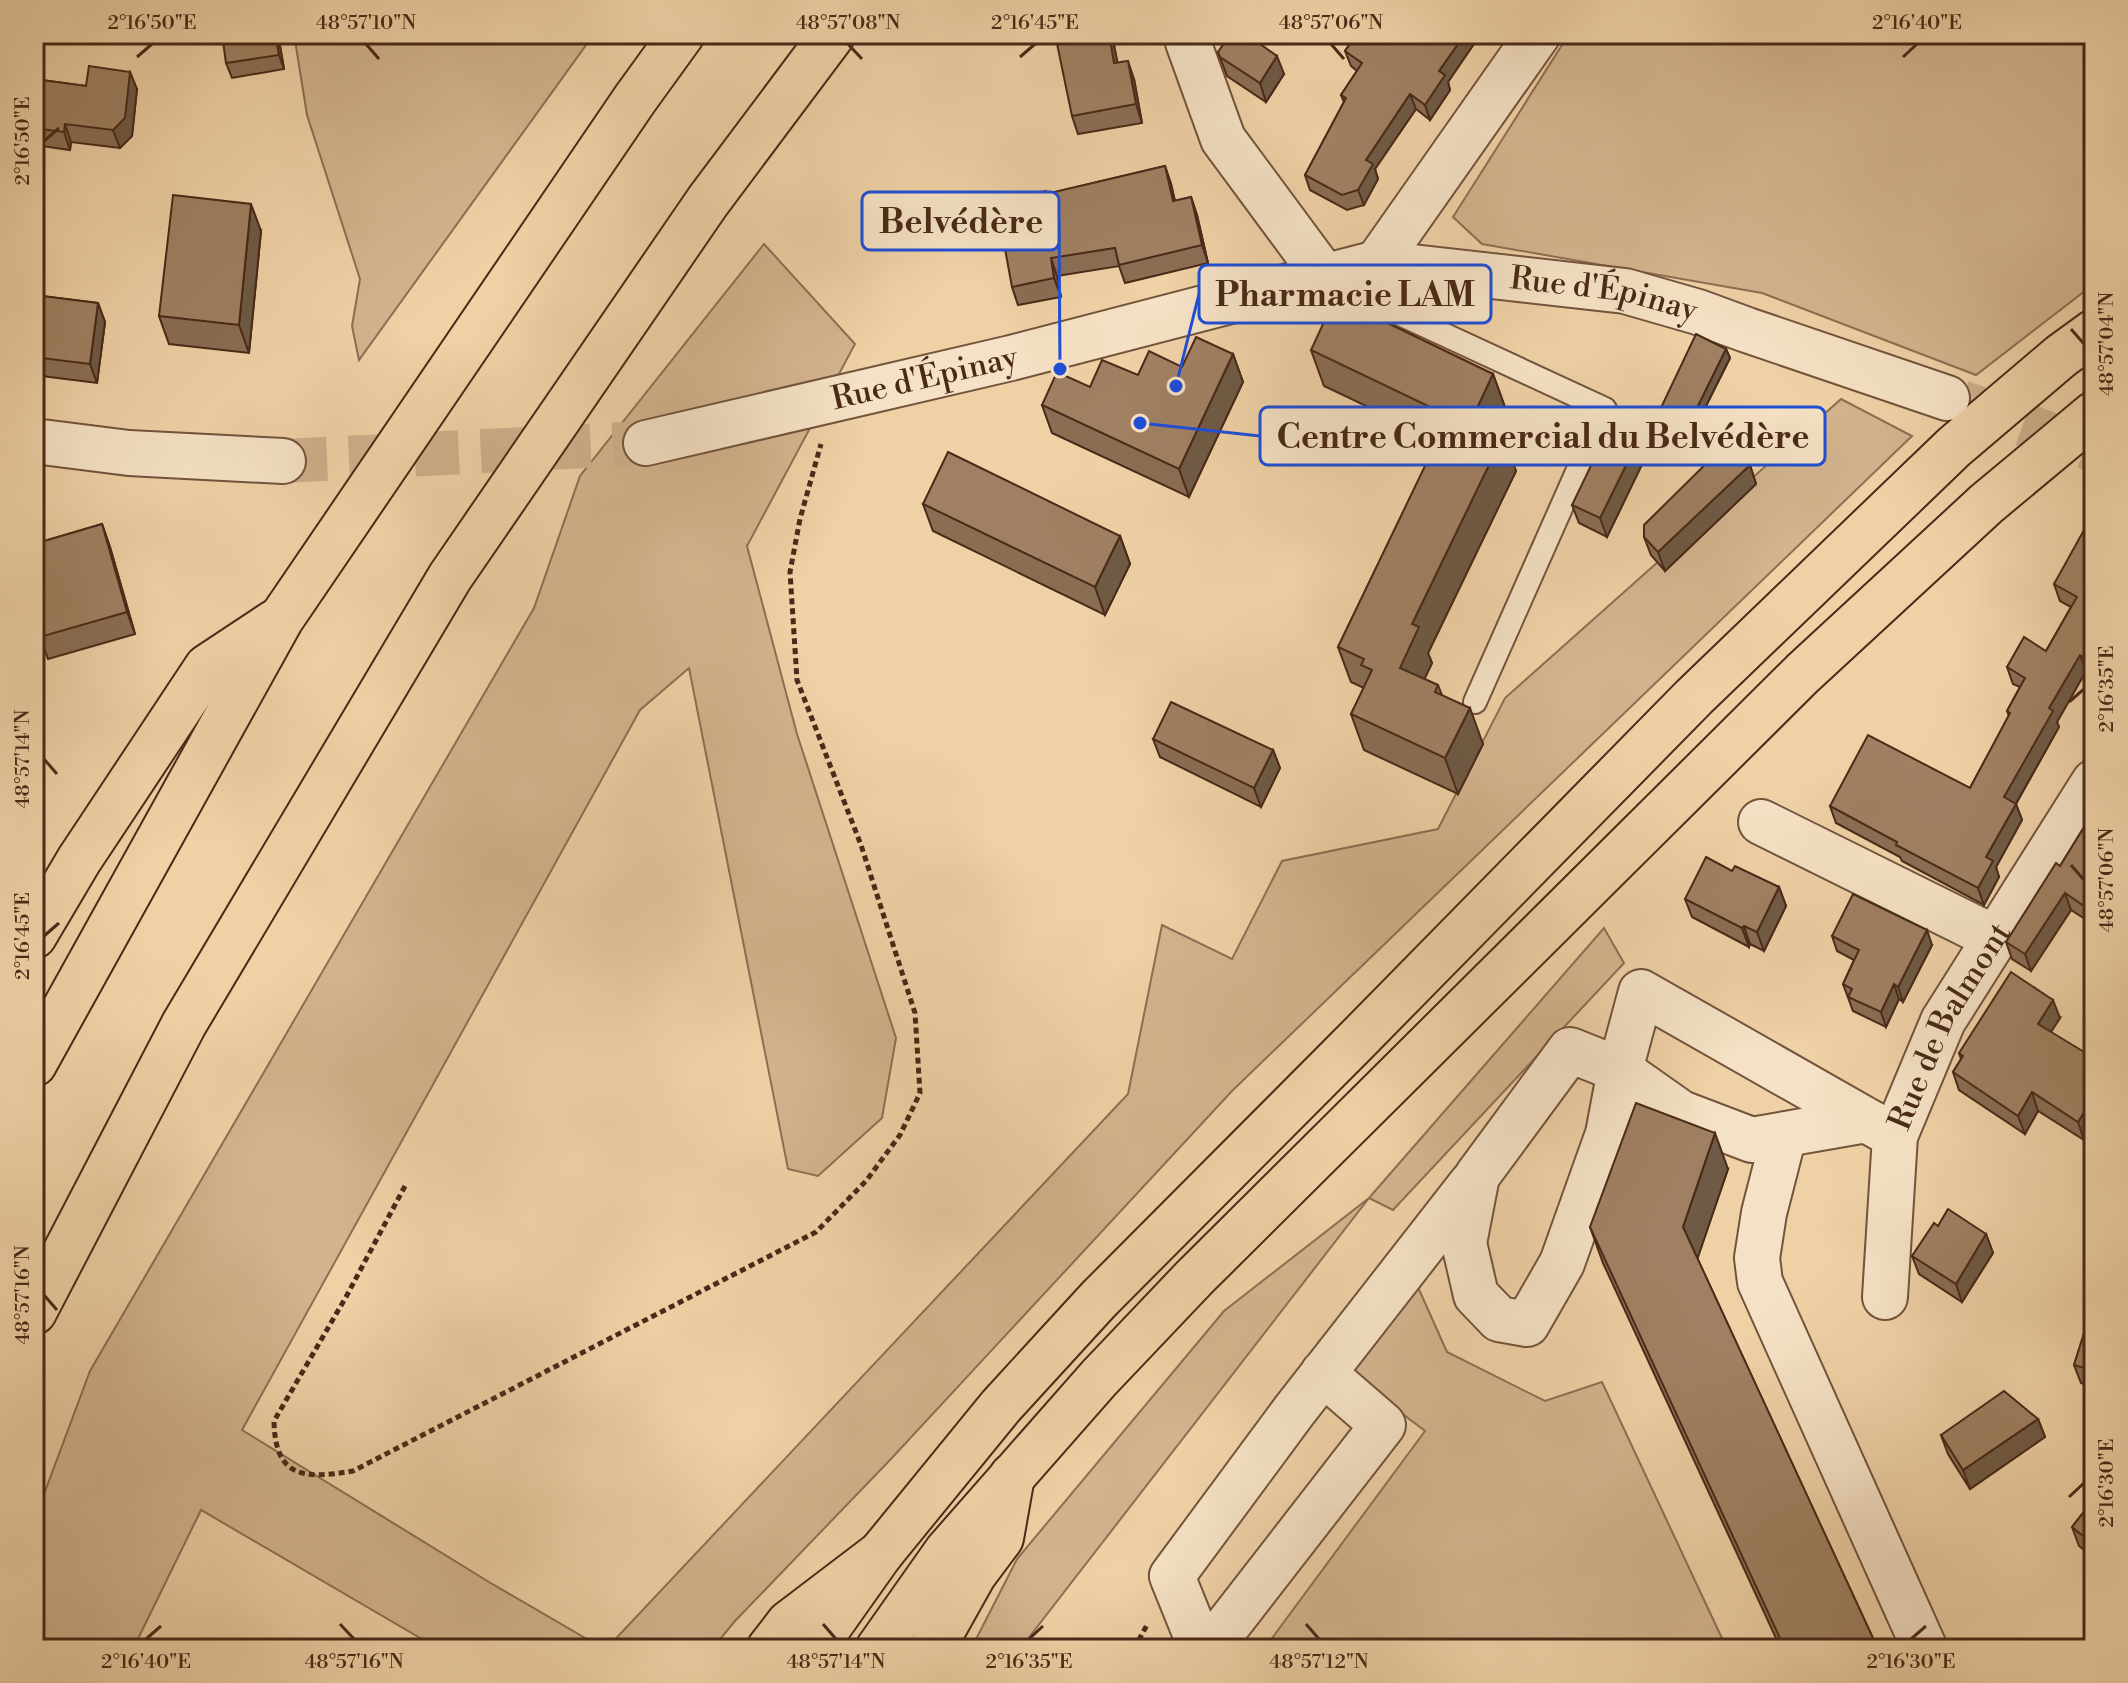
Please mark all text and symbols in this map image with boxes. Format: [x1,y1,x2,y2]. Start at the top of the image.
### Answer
text: 2°16'50"E [107,11,197,36]
text: 48°57'10"N [316,11,416,36]
text: 48°57'08"N [796,11,900,36]
text: 2°16'45"E [991,11,1079,36]
text: 48°57'06"N [1279,11,1383,36]
text: 2°16'40"E [1872,11,1962,36]
text: 2°16'50"E [11,96,36,186]
callout: Belvédère [862,192,1059,250]
text: Belvédère [879,202,1043,244]
street label: Rue d'Épinay [1508,258,1703,331]
callout: Pharmacie LAM [1199,265,1491,323]
text: Pharmacie LAM [1215,275,1476,317]
text: 48°57'04"N [2095,292,2120,396]
street label: Rue d'Épinay [827,337,1022,419]
callout: Centre Commercial du Belvédère [1260,407,1825,465]
text: Centre Commercial du Belvédère [1277,417,1809,459]
text: 2°16'35"E [2095,646,2120,732]
text: 48°57'14"N [11,709,36,808]
text: 48°57'06"N [2095,828,2120,932]
text: 2°16'45"E [11,892,36,980]
street label: Rue de Balmont [1880,915,2020,1136]
text: 48°57'16"N [11,1245,36,1345]
text: 2°16'30"E [2095,1438,2120,1528]
text: 2°16'40"E [101,1650,191,1675]
text: 48°57'16"N [304,1650,404,1675]
text: 48°57'14"N [787,1650,886,1675]
text: 2°16'35"E [986,1650,1072,1675]
text: 48°57'12"N [1269,1650,1369,1675]
text: 2°16'30"E [1866,1650,1956,1675]

